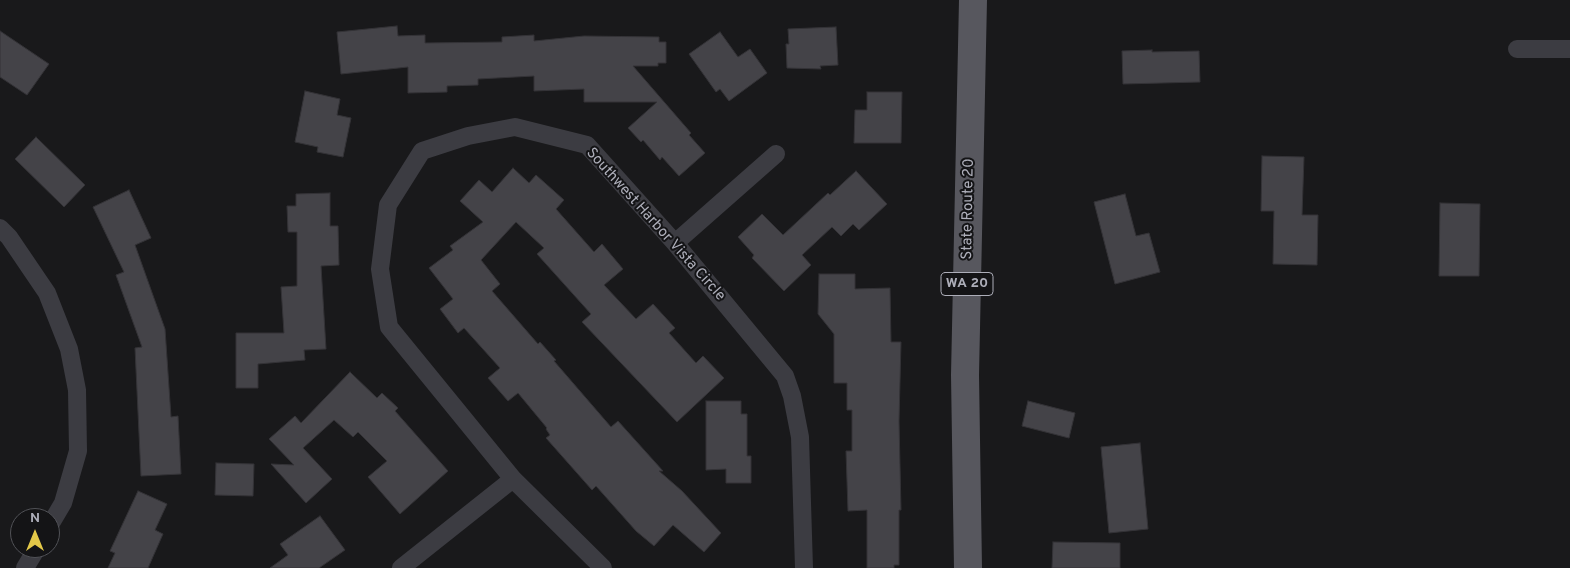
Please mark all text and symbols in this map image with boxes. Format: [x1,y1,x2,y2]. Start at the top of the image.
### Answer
street label: Southwest Harbor Vista Circle [581,145,729,305]
street label: State Route 20 [959,158,979,260]
road number: WA 20 [941,272,993,296]
north arrow [10,508,60,558]
text: N [30,510,40,527]

